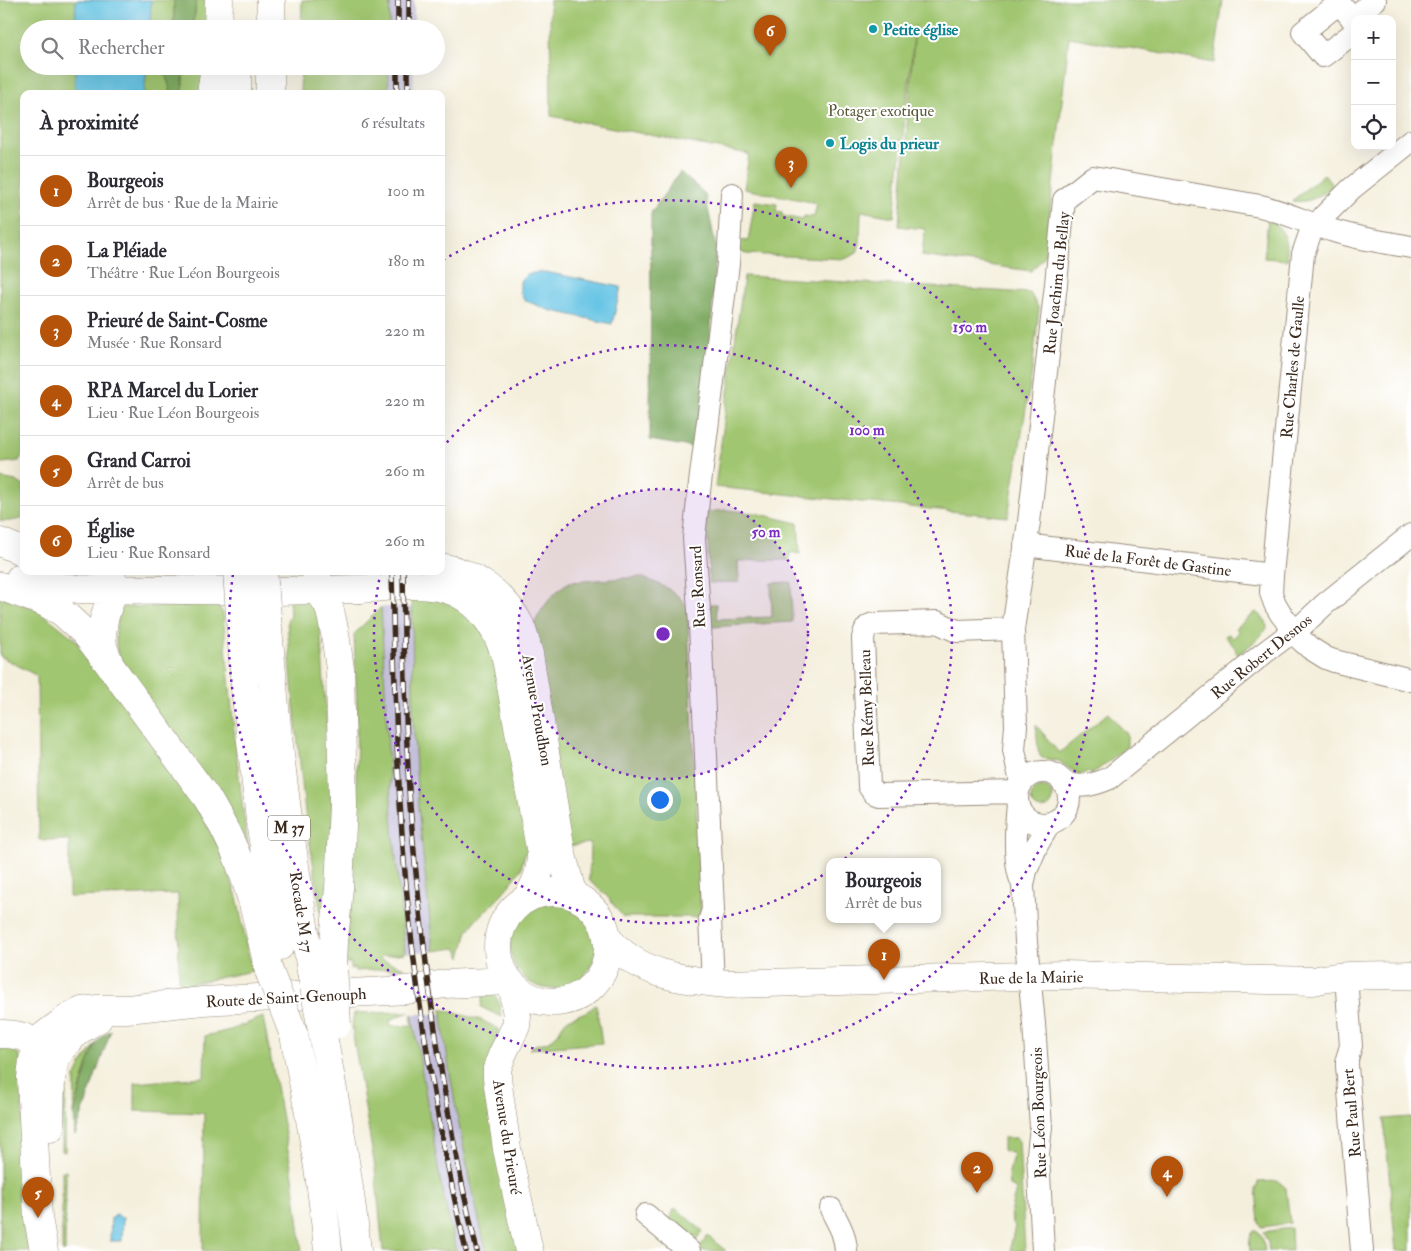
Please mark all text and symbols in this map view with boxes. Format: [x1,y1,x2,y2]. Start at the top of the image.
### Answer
pin: 6 [754,15,786,56]
map controls [1351,15,1396,150]
button: + [1351,15,1396,60]
search box [20,20,445,75]
place label: Petite église [883,20,959,41]
marker: Petite église [867,23,879,35]
icon: search [38,34,66,62]
text: Rechercher [78,36,165,60]
button: − [1351,60,1396,105]
park label: Potager exotique [828,101,934,121]
button: locate [1351,105,1396,150]
text: À proximité [40,109,138,136]
text: 6 résultats [361,113,425,133]
place label: Logis du prieur [840,134,940,155]
marker: Logis du prieur [824,137,836,149]
pin: 3 [775,147,807,188]
text: Bourgeois [87,169,163,193]
text: 1 [53,181,59,201]
text: 100 m [387,181,425,201]
text: Arrêt de bus · Rue de la Mairie [87,193,278,213]
street label: Rue Joachim du Bellay [1040,210,1076,356]
text: La Pléiade [87,239,167,263]
text: 2 [52,251,60,271]
text: 180 m [388,251,425,271]
text: Théâtre · Rue Léon Bourgeois [87,263,280,283]
street label: Rue Charles de Gaulle [1277,295,1309,439]
text: Prieuré de Saint-Cosme [87,309,268,333]
text: 150 m [953,318,987,337]
text: 3 [53,321,59,341]
text: 220 m [385,321,425,341]
text: Musée · Rue Ronsard [87,333,222,353]
text: RPA Marcel du Lorier [87,379,258,403]
text: 4 [52,391,60,411]
text: 220 m [385,391,425,411]
text: Lieu · Rue Léon Bourgeois [87,403,259,423]
text: 100 m [849,421,885,440]
text: Grand Carroi [87,449,191,473]
text: 5 [52,461,60,481]
text: 260 m [385,461,425,481]
text: Arrêt de bus [87,473,164,493]
text: Église [87,519,134,543]
text: 50 m [752,523,781,542]
text: 6 [52,531,60,551]
text: 260 m [385,531,425,551]
street label: Rue de la Forêt de Gastine [1063,541,1233,581]
text: Lieu · Rue Ronsard [87,543,210,563]
street label: Rue Ronsard [686,545,710,629]
street label: Rue Robert Desnos [1207,610,1316,704]
centre of rings [654,625,672,643]
street label: Rue Rémy Belleau [855,649,879,767]
street label: Avenue Proudhon [517,652,557,768]
your location [647,787,673,813]
road number: M 37 [268,816,310,840]
popup [826,858,941,923]
text: Bourgeois [845,869,922,893]
street label: Rocade M 37 [285,870,317,955]
text: Arrêt de bus [845,893,922,913]
pin: 1 [868,939,900,980]
street label: Rue de la Mairie [979,967,1084,989]
street label: Route de Saint-Genouph [205,984,368,1013]
street label: Rue Léon Bourgeois [1027,1047,1051,1179]
street label: Rue Paul Bert [1338,1068,1366,1158]
street label: Avenue du Prieuré [488,1077,526,1196]
pin: 2 [961,1152,993,1193]
pin: 4 [1151,1156,1183,1197]
pin: 5 [22,1177,54,1218]

